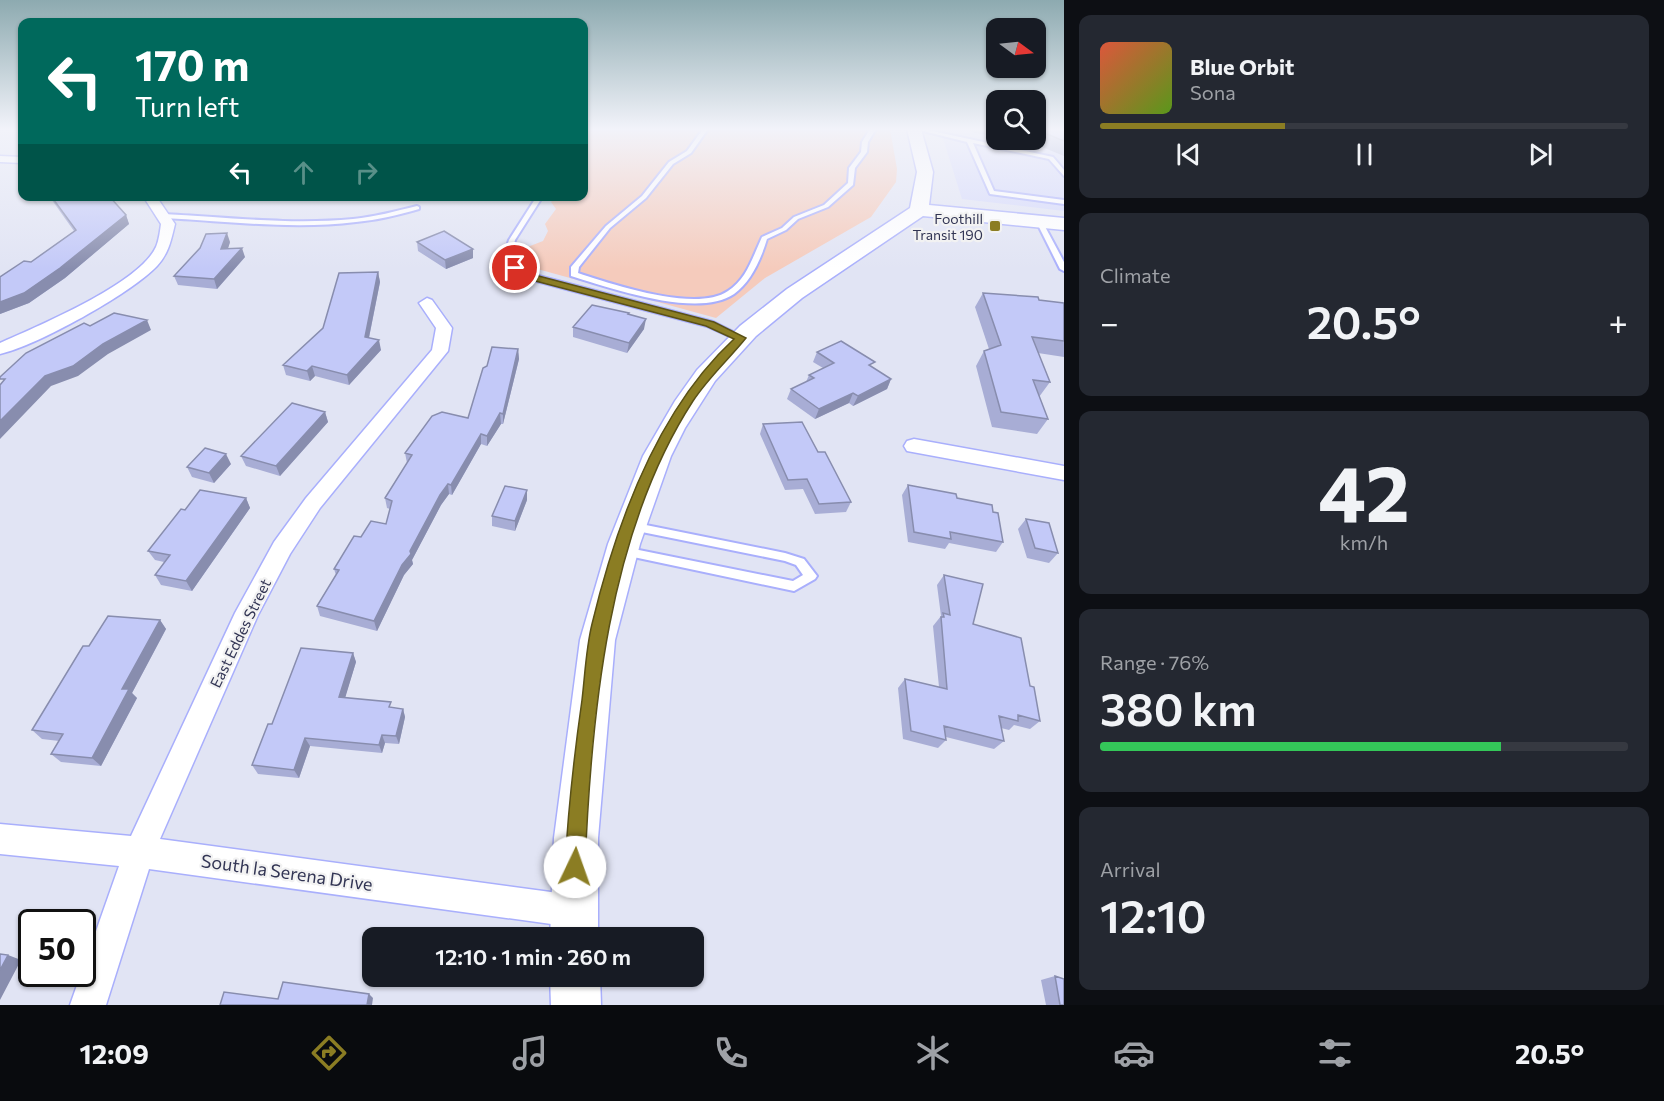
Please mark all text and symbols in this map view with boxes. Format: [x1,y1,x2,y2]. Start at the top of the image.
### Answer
north arrow [986,18,1046,78]
map controls [986,18,1046,150]
text: 170 m [135,38,249,90]
icon: left [36,42,114,120]
text: Blue Orbit [1190,53,1294,80]
text: Sona [1190,80,1236,104]
text: Turn left [135,90,239,123]
button: search [986,90,1046,150]
icon: previous [1172,138,1205,171]
icon: pause [1348,138,1381,171]
icon: next [1524,138,1557,171]
icon: left [224,156,257,189]
icon: ahead [287,156,320,189]
icon: right [350,156,383,189]
place label: Foothill Transit 190 [912,210,983,243]
marker: Foothill Transit 190 [988,219,1002,233]
pin [489,242,540,293]
icon: arrive [498,251,531,284]
text: Climate [1100,263,1170,287]
text: 20.5° [1307,293,1421,348]
text: − [1100,301,1119,342]
text: + [1609,301,1628,342]
text: 42 [1318,443,1410,538]
text: km/h [1340,530,1388,554]
street label: East Eddes Street [206,576,274,690]
text: Range · 76% [1100,650,1209,674]
text: 380 km [1100,680,1257,735]
position arrow [543,835,607,899]
street label: South la Serena Drive [200,849,374,895]
text: Arrival [1100,857,1161,881]
text: 12:10 [1100,887,1207,942]
speed limit sign: 50 [18,909,96,987]
text: 12:10 · 1 min · 260 m [435,943,631,970]
icon: directions [308,1032,350,1074]
icon: music [509,1032,551,1074]
icon: phone [710,1032,752,1074]
icon: climate [912,1032,954,1074]
icon: car [1113,1032,1155,1074]
icon: filters [1314,1032,1356,1074]
text: 12:09 [80,1037,149,1070]
text: 20.5° [1515,1037,1584,1070]

